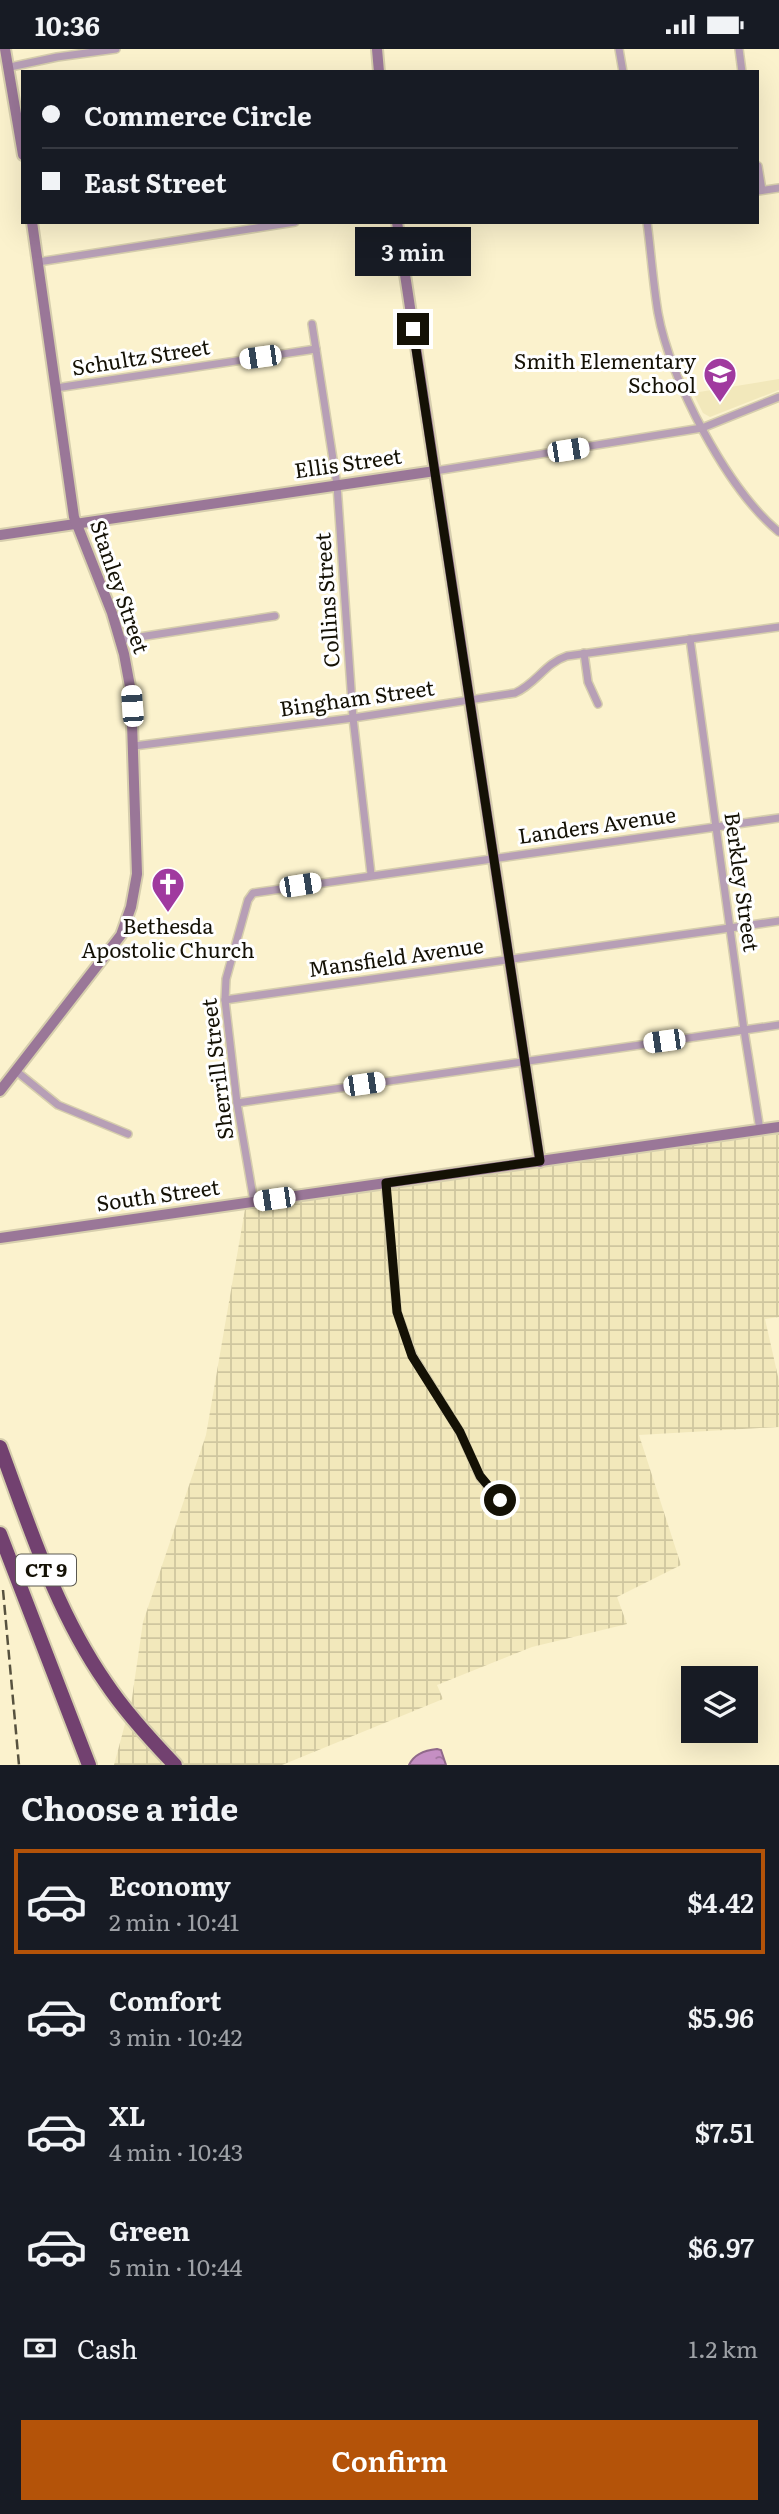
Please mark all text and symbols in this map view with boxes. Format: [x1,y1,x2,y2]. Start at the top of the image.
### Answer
text: 10:36 [35,5,100,44]
text: Commerce Circle [84,95,312,134]
text: East Street [84,162,227,201]
callout: 3 min [355,227,471,277]
text: 3 min [381,234,445,268]
route end [397,313,429,345]
street label: Schultz Street [69,329,212,382]
car [238,344,283,370]
place label: Smith Elementary School [514,344,697,399]
school or university icon: Smith Elementary School [701,355,739,404]
car [546,436,591,464]
street label: Ellis Street [292,439,404,484]
street label: Stanley Street [84,515,159,658]
street label: Collins Street [305,531,346,669]
street label: Bingham Street [277,670,437,723]
car [121,684,144,728]
street label: Landers Avenue [516,797,678,850]
street label: Berkley Street [718,810,769,954]
church icon: Bethesda Apostolic Church [149,865,187,914]
car [278,871,323,899]
place label: Bethesda Apostolic Church [81,909,255,964]
street label: Mansfield Avenue [306,928,485,983]
street label: Sherrill Street [191,996,240,1142]
car [642,1028,687,1054]
car [342,1071,387,1097]
street label: South Street [94,1169,222,1218]
car [252,1186,297,1212]
route start [484,1484,516,1516]
road number: CT 9 [16,1555,76,1585]
map controls [681,1666,758,1743]
button: layers [681,1666,758,1743]
text: Choose a ride [21,1783,238,1831]
text: Economy [109,1865,231,1904]
icon: car [25,1870,88,1933]
text: $4.42 [687,1882,754,1921]
text: 2 min · 10:41 [109,1904,239,1938]
text: Comfort [109,1980,221,2019]
icon: car [25,1985,88,2048]
text: $5.96 [687,1997,754,2036]
text: 3 min · 10:42 [109,2019,242,2053]
text: XL [109,2095,146,2134]
icon: car [25,2100,88,2163]
text: $7.51 [695,2112,754,2151]
text: 4 min · 10:43 [109,2134,243,2168]
text: Green [109,2210,190,2249]
icon: car [25,2215,88,2278]
text: $6.97 [688,2227,754,2266]
text: 5 min · 10:44 [109,2249,243,2283]
text: Cash [77,2328,138,2367]
icon: cash [21,2329,59,2367]
text: 1.2 km [689,2331,758,2365]
button: Confirm [21,2420,758,2500]

